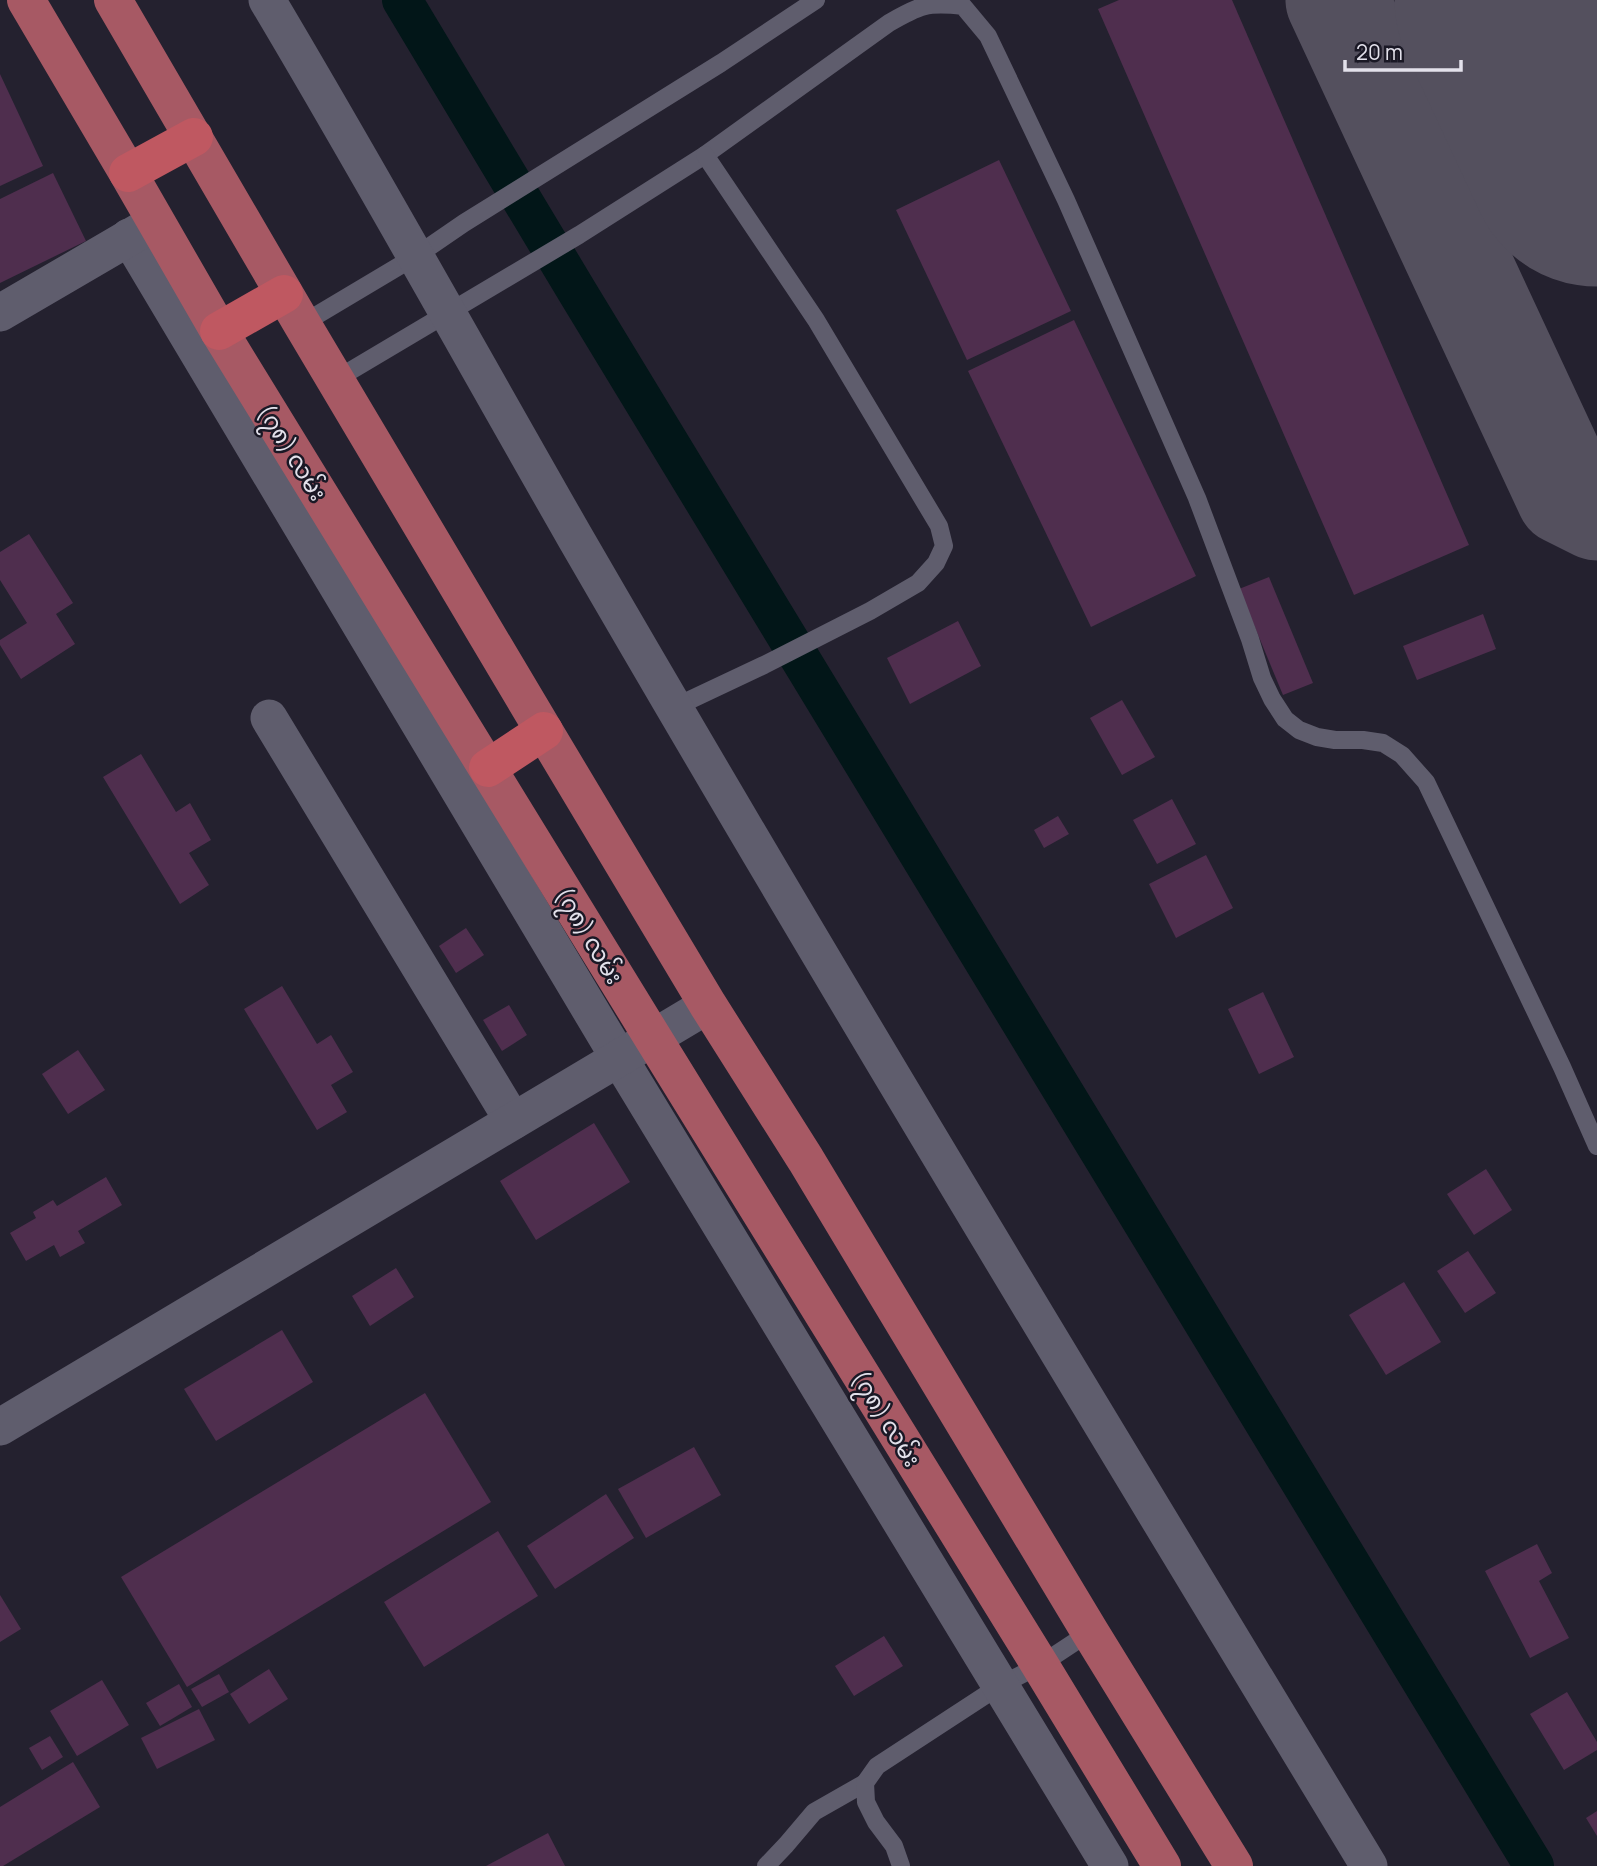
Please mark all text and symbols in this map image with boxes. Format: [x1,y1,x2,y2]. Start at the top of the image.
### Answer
scale bar [1345,28,1460,72]
text: 20 m [1356,38,1403,66]
street label: (၇၈) လမ်း [247,397,336,509]
street label: (၇၈) လမ်း [545,880,632,992]
street label: (၇၈) လမ်း [841,1363,930,1475]

